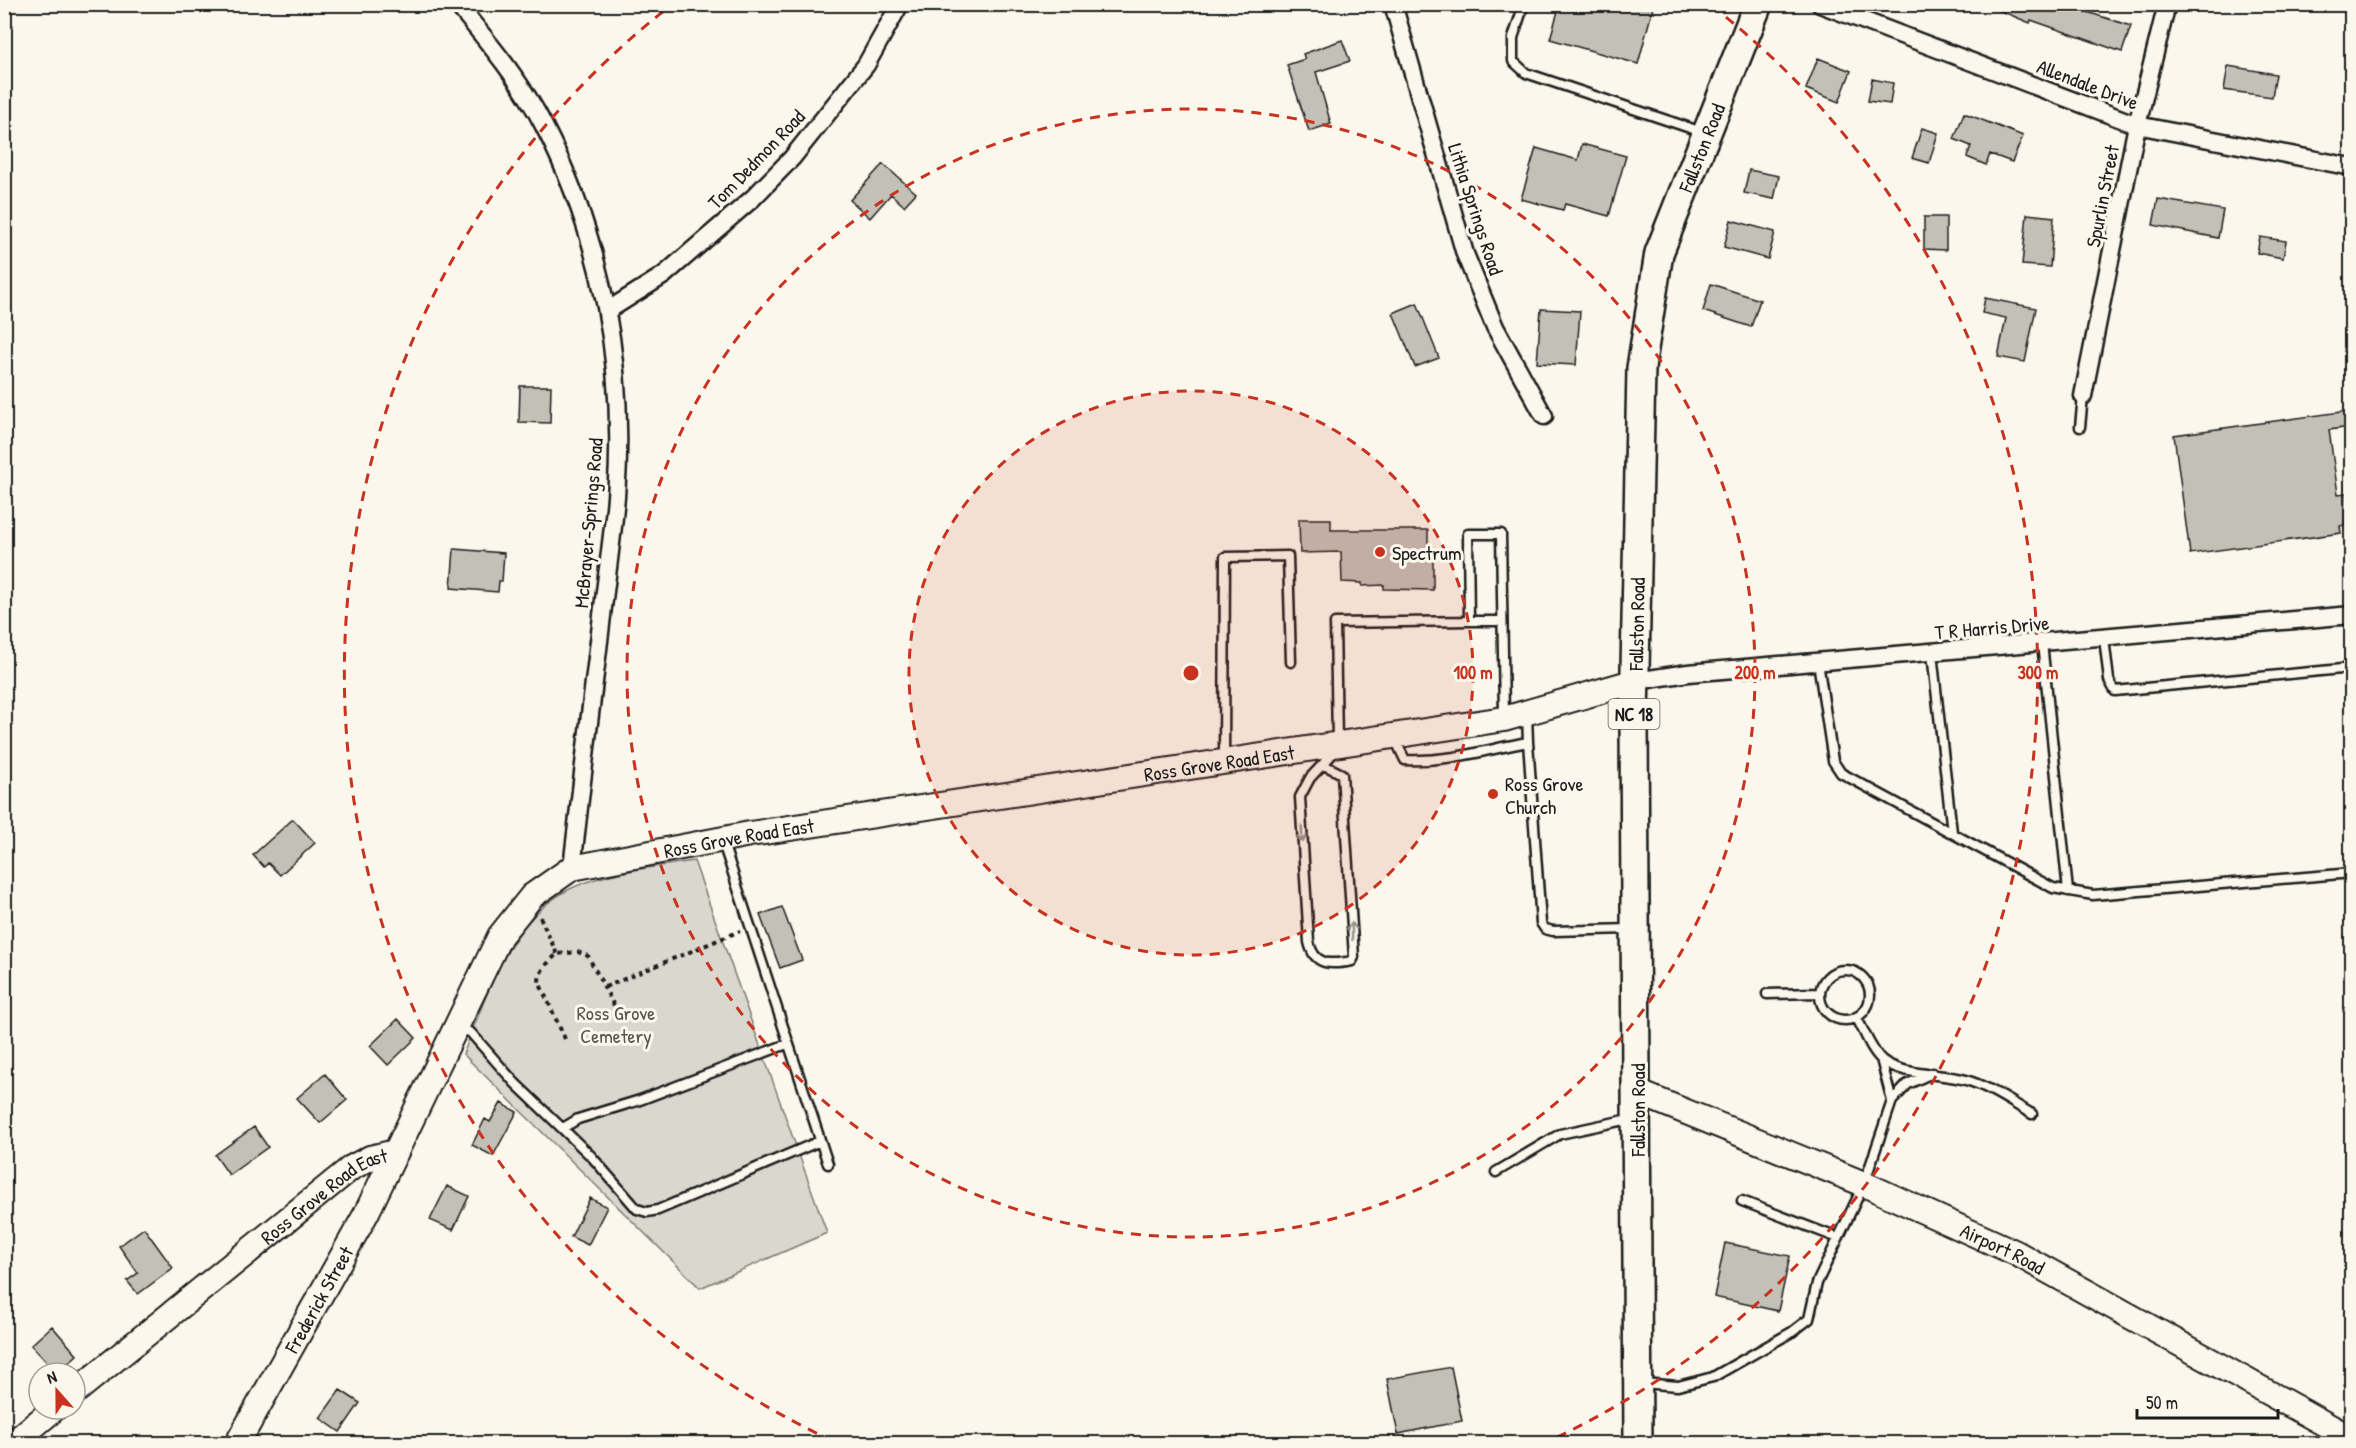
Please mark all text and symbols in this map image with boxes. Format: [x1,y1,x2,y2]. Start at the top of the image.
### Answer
street label: Allendale Drive [2033,52,2143,116]
street label: Fallston Road [1671,99,1731,197]
street label: Tom Dedmon Road [701,103,811,215]
street label: Lithia Springs Road [1442,140,1510,279]
street label: Spurlin Street [2079,142,2125,249]
street label: McBrayer-Springs Road [567,437,609,609]
place label: Spectrum [1392,539,1462,566]
marker: Spectrum [1373,545,1387,559]
street label: Fallston Road [1621,577,1650,672]
street label: T R Harris Drive [1934,609,2050,645]
text: 100 m [1453,660,1493,685]
text: 200 m [1735,660,1775,685]
text: 300 m [2018,660,2058,685]
centre of rings [1181,663,1201,683]
road number: NC 18 [1608,699,1660,729]
street label: Ross Grove Road East [1142,738,1297,787]
place label: Ross Grove Church [1505,770,1584,820]
marker: Ross Grove Church [1486,787,1500,801]
street label: Ross Grove Road East [662,811,817,864]
one-way arrow [1296,824,1307,844]
one-way arrow [1346,922,1358,942]
park label: Ross Grove Cemetery [577,999,655,1049]
street label: Fallston Road [1624,1063,1651,1158]
street label: Ross Grove Road East [254,1141,391,1250]
street label: Airport Road [1957,1216,2050,1280]
street label: Frederick Street [277,1240,359,1358]
north arrow [27,1361,87,1421]
text: N [44,1365,60,1389]
scale bar [2137,1382,2278,1420]
text: 50 m [2146,1390,2178,1415]

